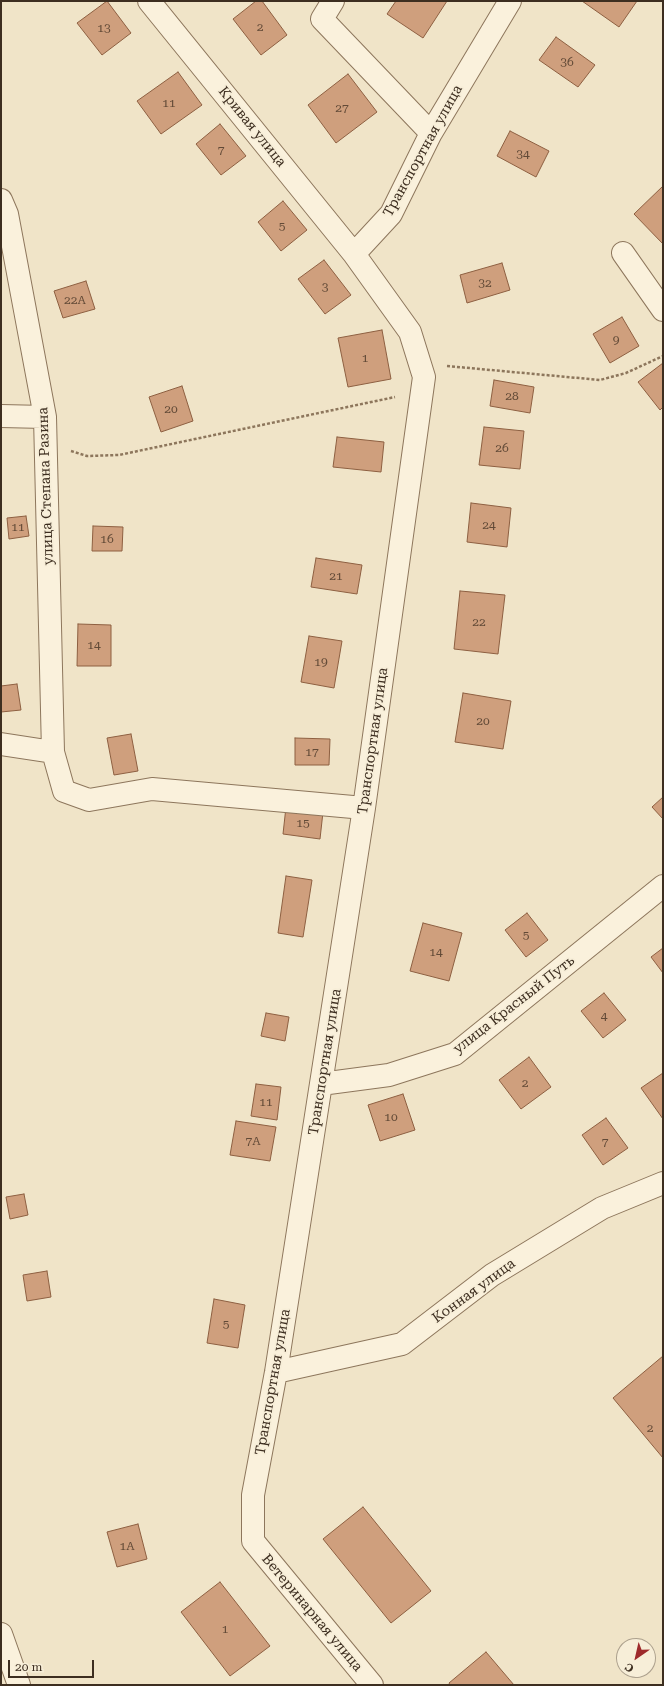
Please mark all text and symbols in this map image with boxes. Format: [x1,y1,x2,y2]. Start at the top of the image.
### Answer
house number: 2 [257,20,263,34]
house number: 13 [97,21,111,35]
house number: 36 [560,55,574,69]
street label: Транспортная улица [380,82,466,220]
street label: Кривая улица [215,84,289,170]
house number: 11 [162,96,176,110]
house number: 27 [335,101,349,115]
house number: 7 [218,143,224,157]
house number: 34 [516,147,530,161]
house number: 5 [279,219,285,233]
house number: 32 [478,276,492,290]
house number: 3 [322,280,328,294]
house number: 22А [64,293,86,307]
house number: 9 [613,333,619,347]
house number: 1 [362,351,368,365]
house number: 28 [505,389,519,403]
house number: 20 [164,402,178,416]
street label: улица Степана Разина [35,407,57,565]
house number: 26 [495,441,509,455]
house number: 24 [482,518,496,532]
house number: 11 [11,520,25,534]
house number: 16 [100,532,114,546]
house number: 21 [329,569,343,583]
house number: 22 [472,615,486,629]
house number: 14 [87,638,101,652]
house number: 19 [314,655,328,669]
street label: Транспортная улица [354,666,392,816]
house number: 20 [476,714,490,728]
house number: 17 [305,745,319,759]
house number: 15 [296,816,310,830]
house number: 5 [523,928,529,942]
house number: 14 [429,945,443,959]
street label: улица Красный Путь [450,952,578,1058]
street label: Транспортная улица [305,988,345,1136]
house number: 4 [601,1009,607,1023]
house number: 2 [522,1076,528,1090]
house number: 11 [259,1095,273,1109]
house number: 10 [384,1110,398,1124]
house number: 7А [245,1134,261,1148]
house number: 7 [602,1135,608,1149]
street label: Конная улица [429,1255,519,1327]
street label: Транспортная улица [252,1308,294,1456]
house number: 5 [223,1317,229,1331]
house number: 2 [647,1421,653,1435]
house number: 1А [119,1539,135,1553]
street label: Ветеринарная улица [258,1551,366,1675]
house number: 1 [222,1622,228,1636]
north arrow [616,1638,656,1678]
scale bar [10,1652,96,1678]
text: 20 m [15,1660,42,1674]
text: С [623,1660,636,1675]

